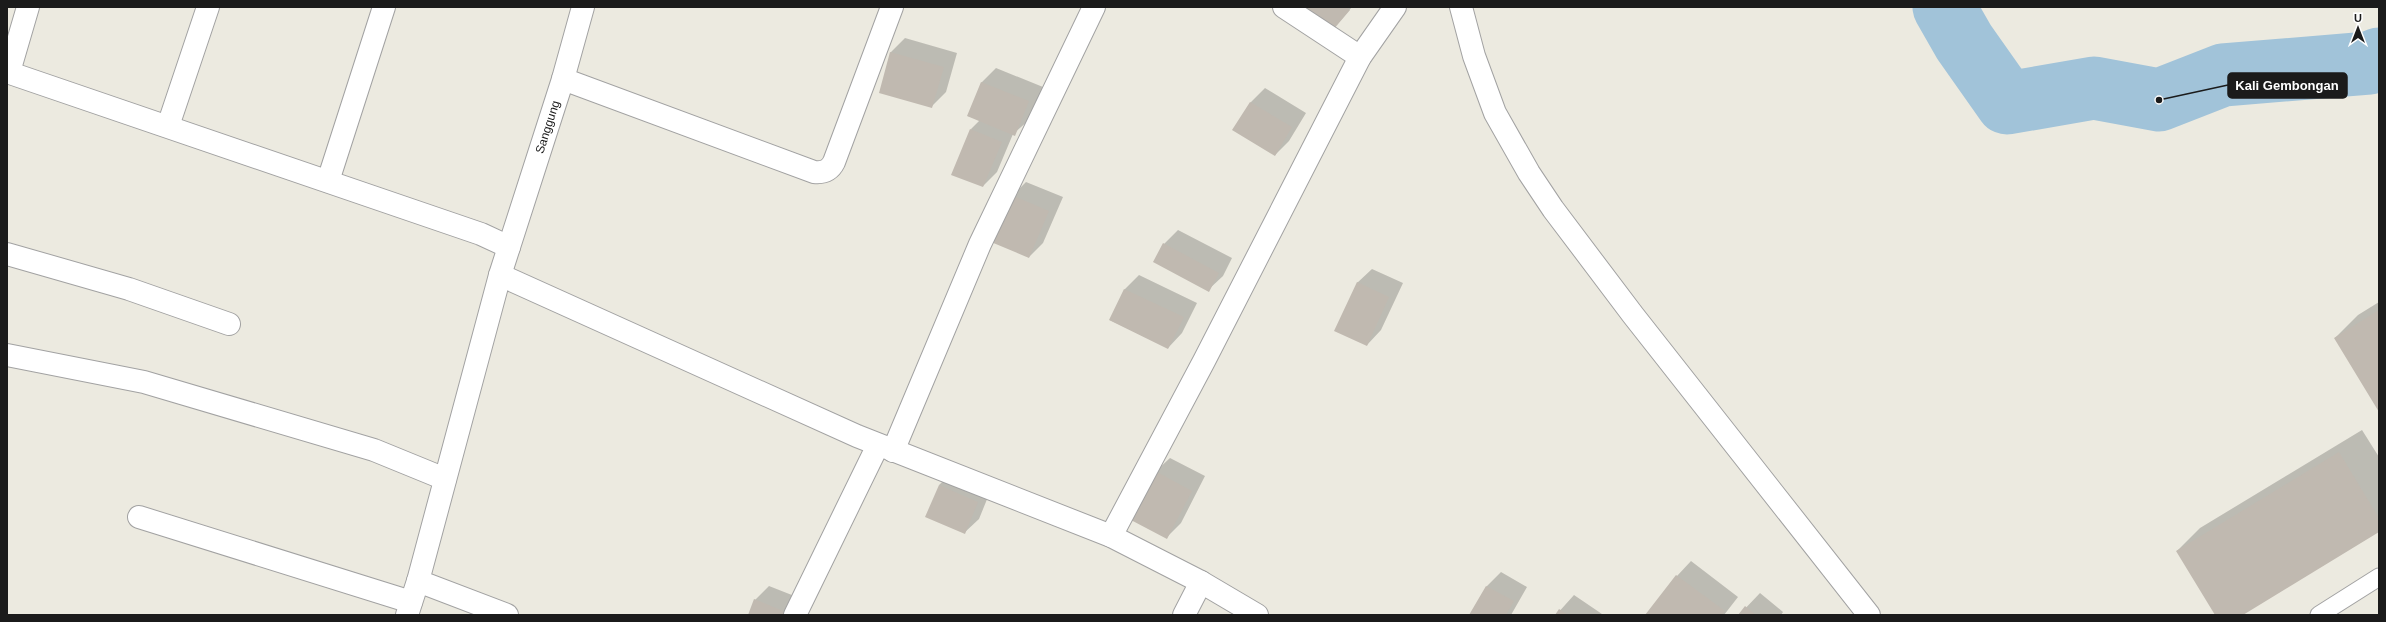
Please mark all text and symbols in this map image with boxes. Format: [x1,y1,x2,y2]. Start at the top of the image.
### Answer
north arrow [2338,8,2378,48]
text: U [2354,12,2362,24]
callout: Kali Gembongan [2228,73,2347,98]
text: Kali Gembongan [2235,78,2339,93]
street label: Sanggung [533,99,563,155]

